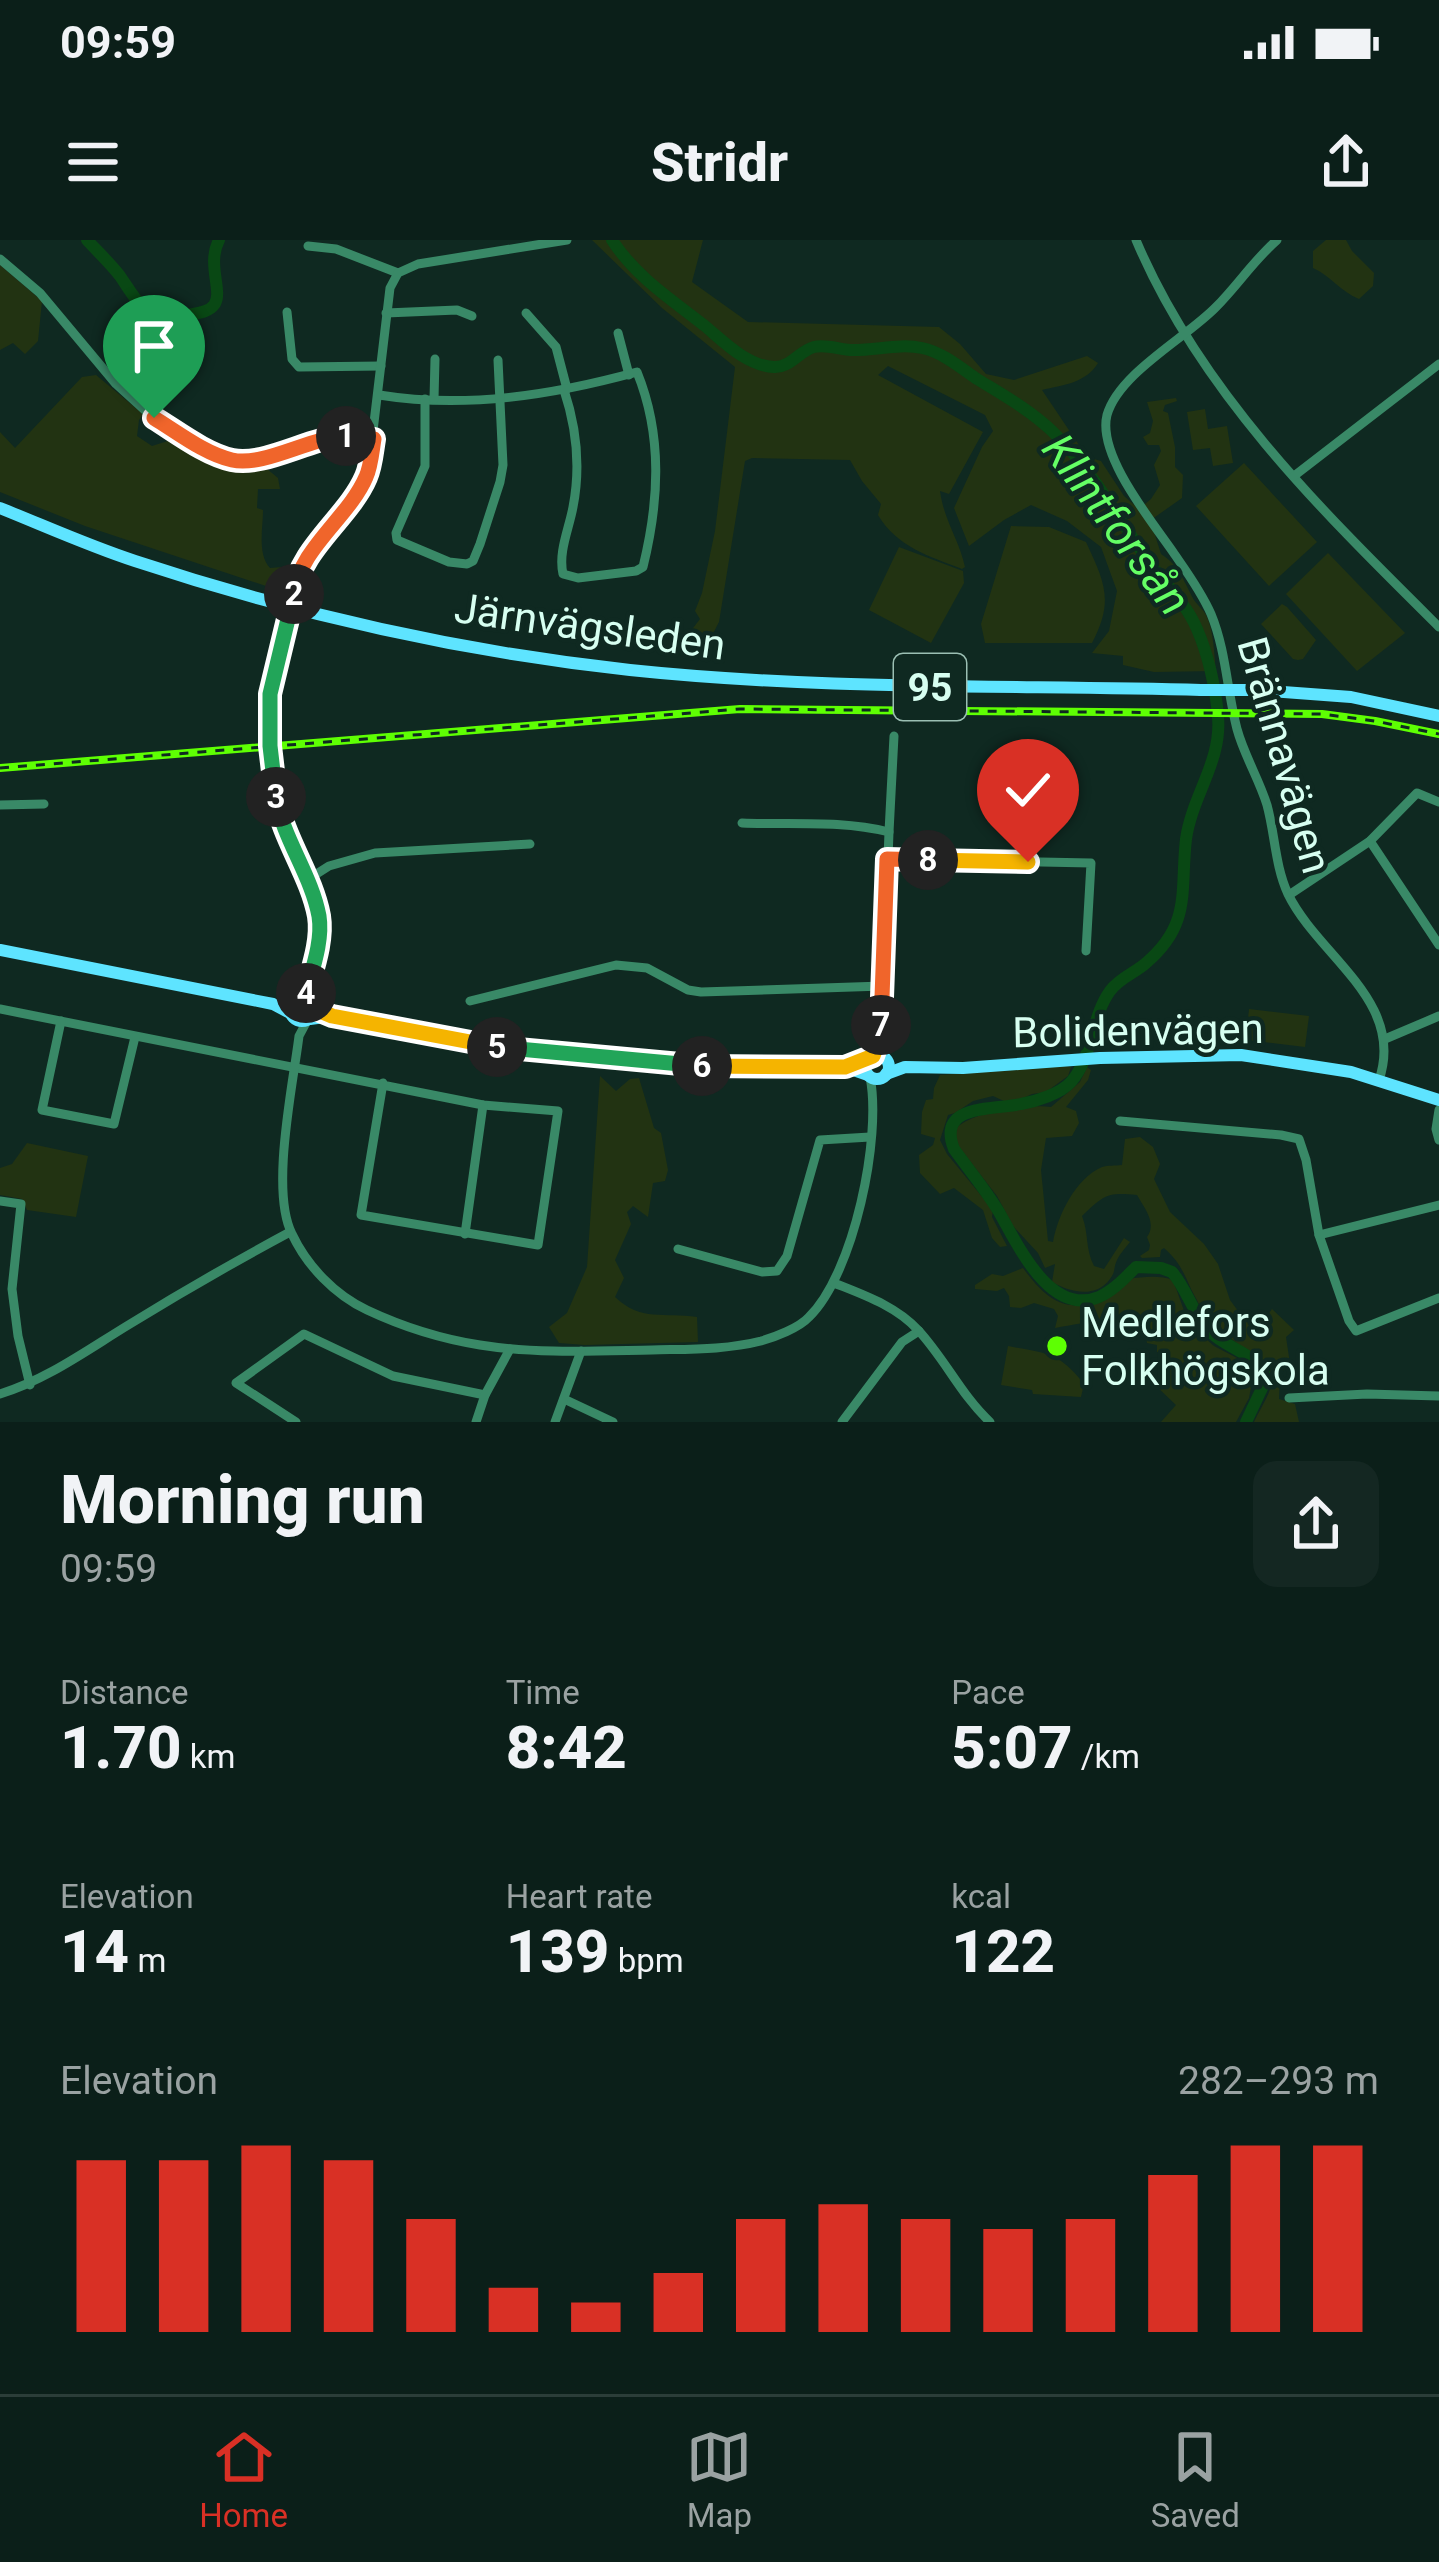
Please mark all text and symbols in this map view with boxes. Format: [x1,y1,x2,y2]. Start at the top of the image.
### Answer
text: 09:59 [60,16,176,69]
icon: menu [60,129,126,195]
icon: share [1313,129,1379,195]
text: Stridr [651,131,788,194]
pin [103,295,205,418]
icon: arrive [121,313,187,379]
pin: 1 [316,406,376,466]
text: 1 [337,416,355,455]
water label: Klintforsån [1032,424,1202,625]
pin: 2 [264,564,324,624]
text: 2 [285,574,303,613]
street label: Järnvägsleden [451,583,729,670]
street label: Brännavägen [1227,631,1342,879]
road number: 95 [894,654,966,720]
pin [977,739,1079,862]
icon: check [995,757,1061,823]
pin: 3 [246,767,306,827]
text: 3 [267,777,285,816]
pin: 8 [898,830,958,890]
text: 8 [919,840,937,879]
pin: 4 [276,963,336,1023]
text: 4 [297,973,315,1012]
pin: 7 [851,995,911,1055]
street label: Bolidenvägen [1012,1004,1264,1057]
text: 7 [872,1005,890,1044]
pin: 5 [467,1017,527,1077]
text: 5 [488,1027,506,1066]
pin: 6 [672,1036,732,1096]
text: 6 [693,1046,711,1085]
place label: Medlefors Folkhögskola [1081,1298,1330,1395]
marker: Medlefors Folkhögskola [1044,1333,1070,1359]
button: share [1253,1461,1379,1587]
text: Morning run [60,1462,425,1539]
text: 09:59 [60,1546,157,1592]
text: Distance [60,1673,188,1712]
text: Time [506,1673,580,1712]
text: Pace [951,1673,1025,1712]
text: 1.70 [60,1712,182,1783]
text: 8:42 [506,1712,627,1783]
text: 5:07 [951,1712,1073,1783]
text: km [182,1737,235,1776]
text: /km [1073,1737,1140,1776]
text: Elevation [60,1877,194,1916]
text: Heart rate [506,1877,652,1916]
text: kcal [951,1877,1011,1916]
text: 14 [60,1916,129,1987]
text: 139 [506,1916,609,1987]
text: 122 [951,1916,1055,1987]
text: m [129,1941,166,1980]
text: bpm [609,1941,684,1980]
text: Elevation [60,2058,218,2104]
text: 282–293 m [1178,2058,1379,2104]
tab: Home [199,2424,288,2535]
tab: Map [686,2424,752,2535]
tab: Saved [1151,2424,1240,2535]

